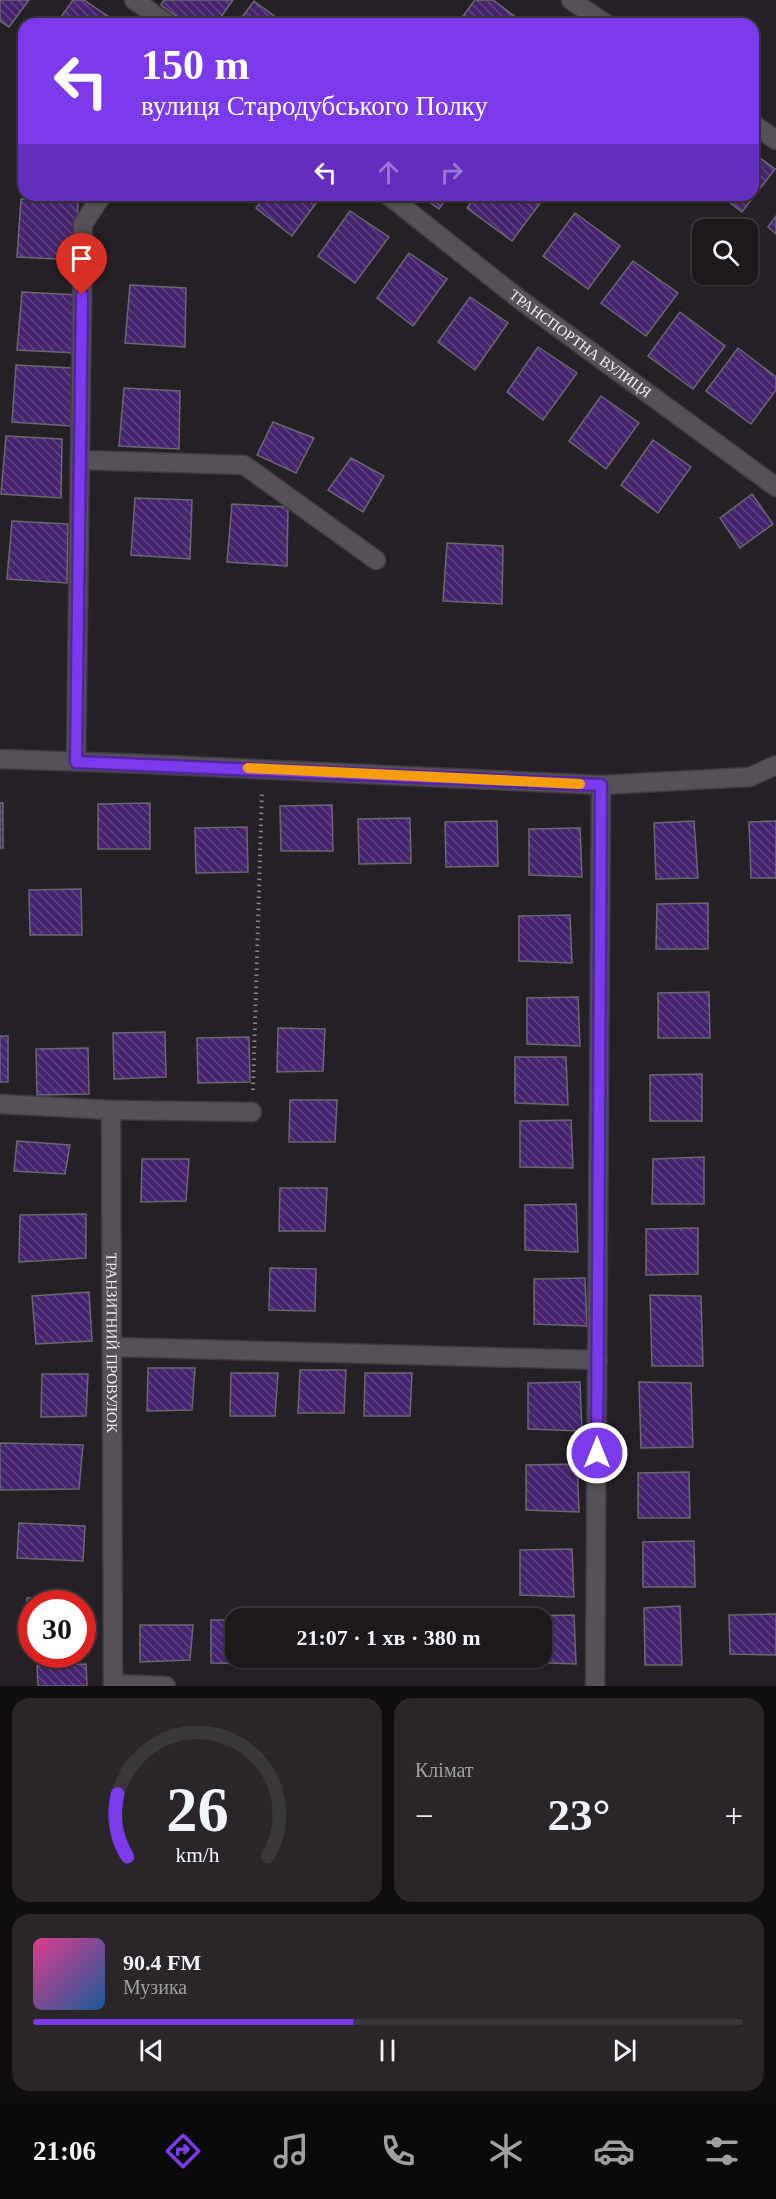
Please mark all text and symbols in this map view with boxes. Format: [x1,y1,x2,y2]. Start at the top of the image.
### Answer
icon: left [42,42,120,120]
text: 150 m [141,42,250,88]
text: вулиця Стародубського Полку [141,91,488,121]
icon: left [309,156,342,189]
icon: ahead [372,156,405,189]
icon: right [435,156,468,189]
map controls [692,219,758,285]
button: search [692,219,758,285]
pin [56,233,107,295]
icon: arrive [65,242,98,275]
street label: ТРАНСПОРТНА ВУЛИЦЯ [506,286,654,401]
street label: ТРАНЗИТНИЙ ПРОВУЛОК [103,1253,120,1434]
position arrow [565,1421,629,1485]
speed limit sign: 30 [18,1590,96,1668]
text: 21:07 · 1 хв · 380 m [296,1625,481,1650]
text: Клімат [415,1759,474,1781]
text: 26 [166,1775,228,1844]
text: 23° [548,1790,611,1840]
text: − [415,1798,434,1834]
text: + [724,1798,743,1834]
text: km/h [175,1843,219,1867]
text: 90.4 FM [123,1950,201,1975]
text: Музика [123,1976,187,1998]
icon: previous [135,2034,168,2067]
icon: pause [371,2034,404,2067]
icon: next [608,2034,641,2067]
icon: directions [162,2130,204,2172]
icon: music [270,2130,312,2172]
icon: phone [377,2130,419,2172]
icon: climate [485,2130,527,2172]
icon: car [593,2130,635,2172]
icon: filters [701,2130,743,2172]
text: 21:06 [33,2136,96,2166]

